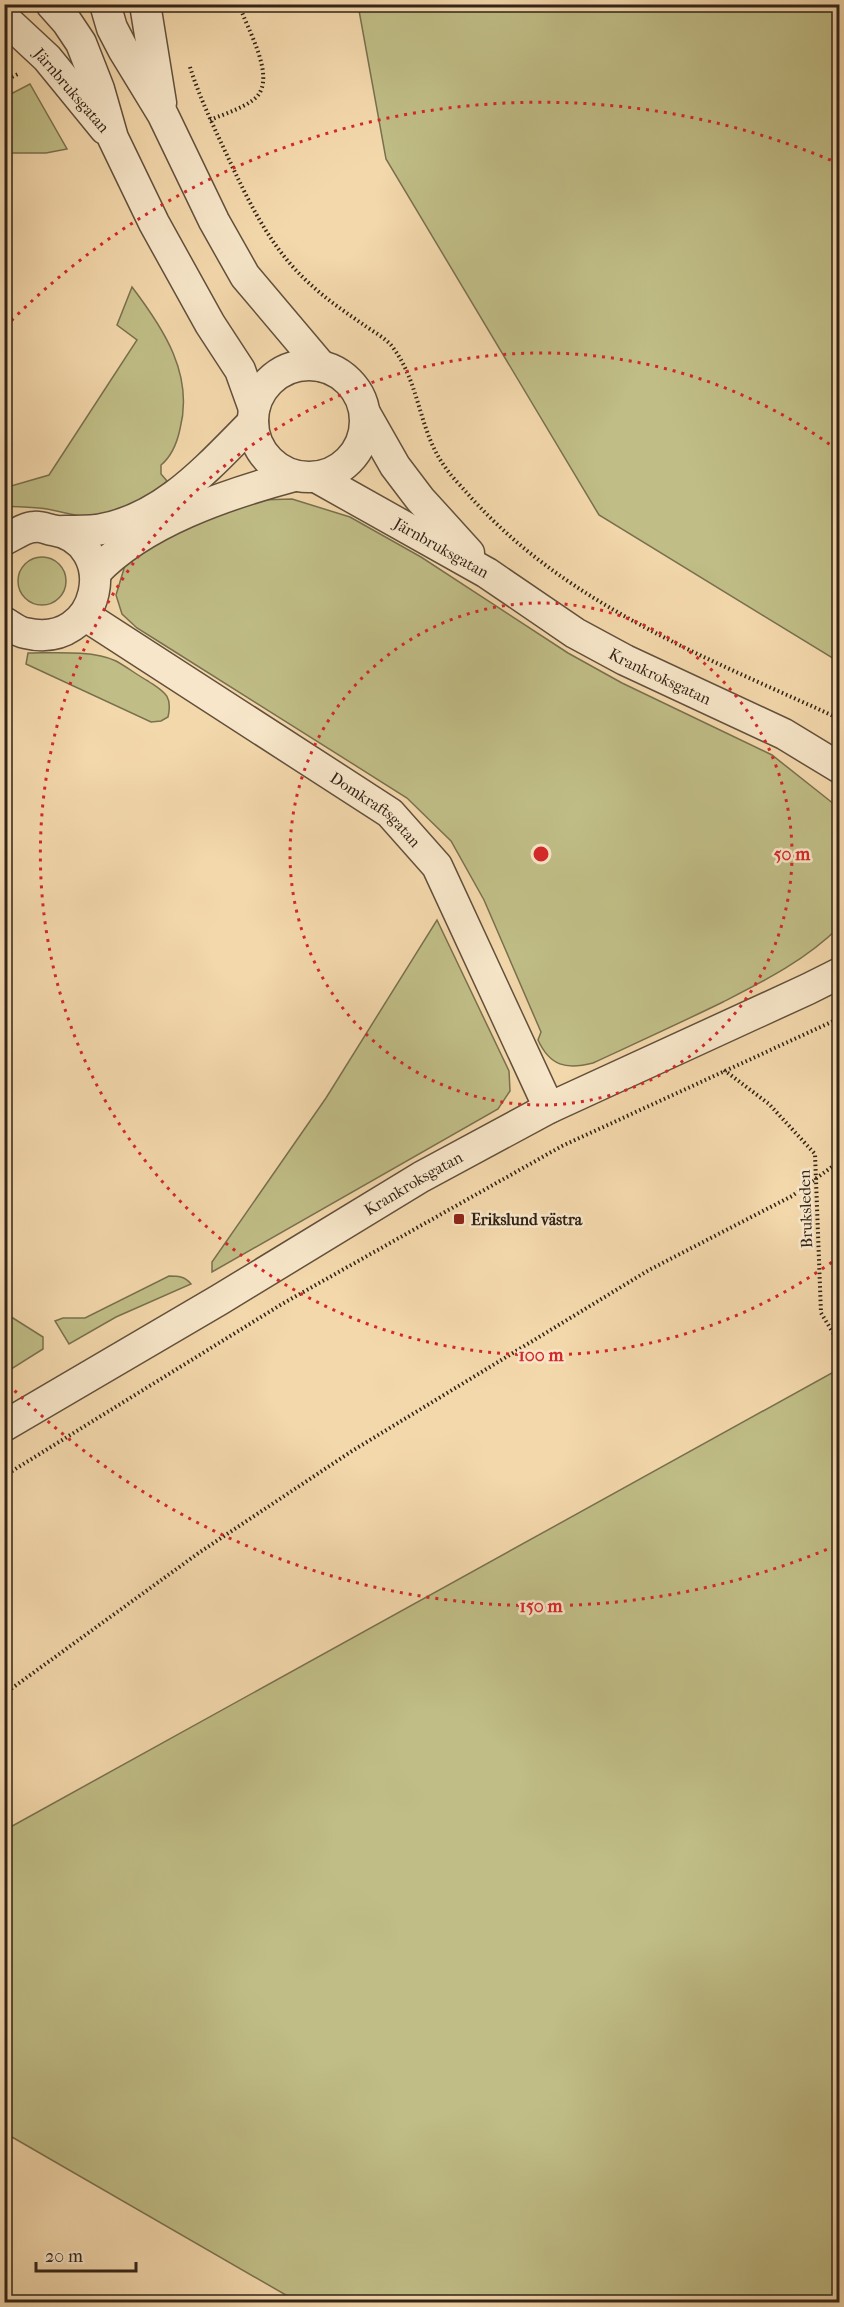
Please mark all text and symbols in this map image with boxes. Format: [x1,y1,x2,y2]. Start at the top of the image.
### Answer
street label: Järnbruksgatan [28,43,114,137]
street label: Järnbruksgatan [389,513,493,582]
street label: Krankroksgatan [605,644,715,709]
street label: Domkraftsgatan [327,768,425,852]
centre of rings [531,844,551,864]
text: 50 m [774,844,811,865]
street label: Krankroksgatan [361,1147,467,1219]
street label: Bruksleden [795,1169,816,1249]
place label: Erikslund västra [471,1210,583,1229]
marker: Erikslund västra [452,1212,466,1226]
text: 100 m [518,1345,565,1366]
text: 150 m [520,1596,563,1617]
scale bar [36,2235,136,2273]
text: 20 m [45,2246,83,2267]

